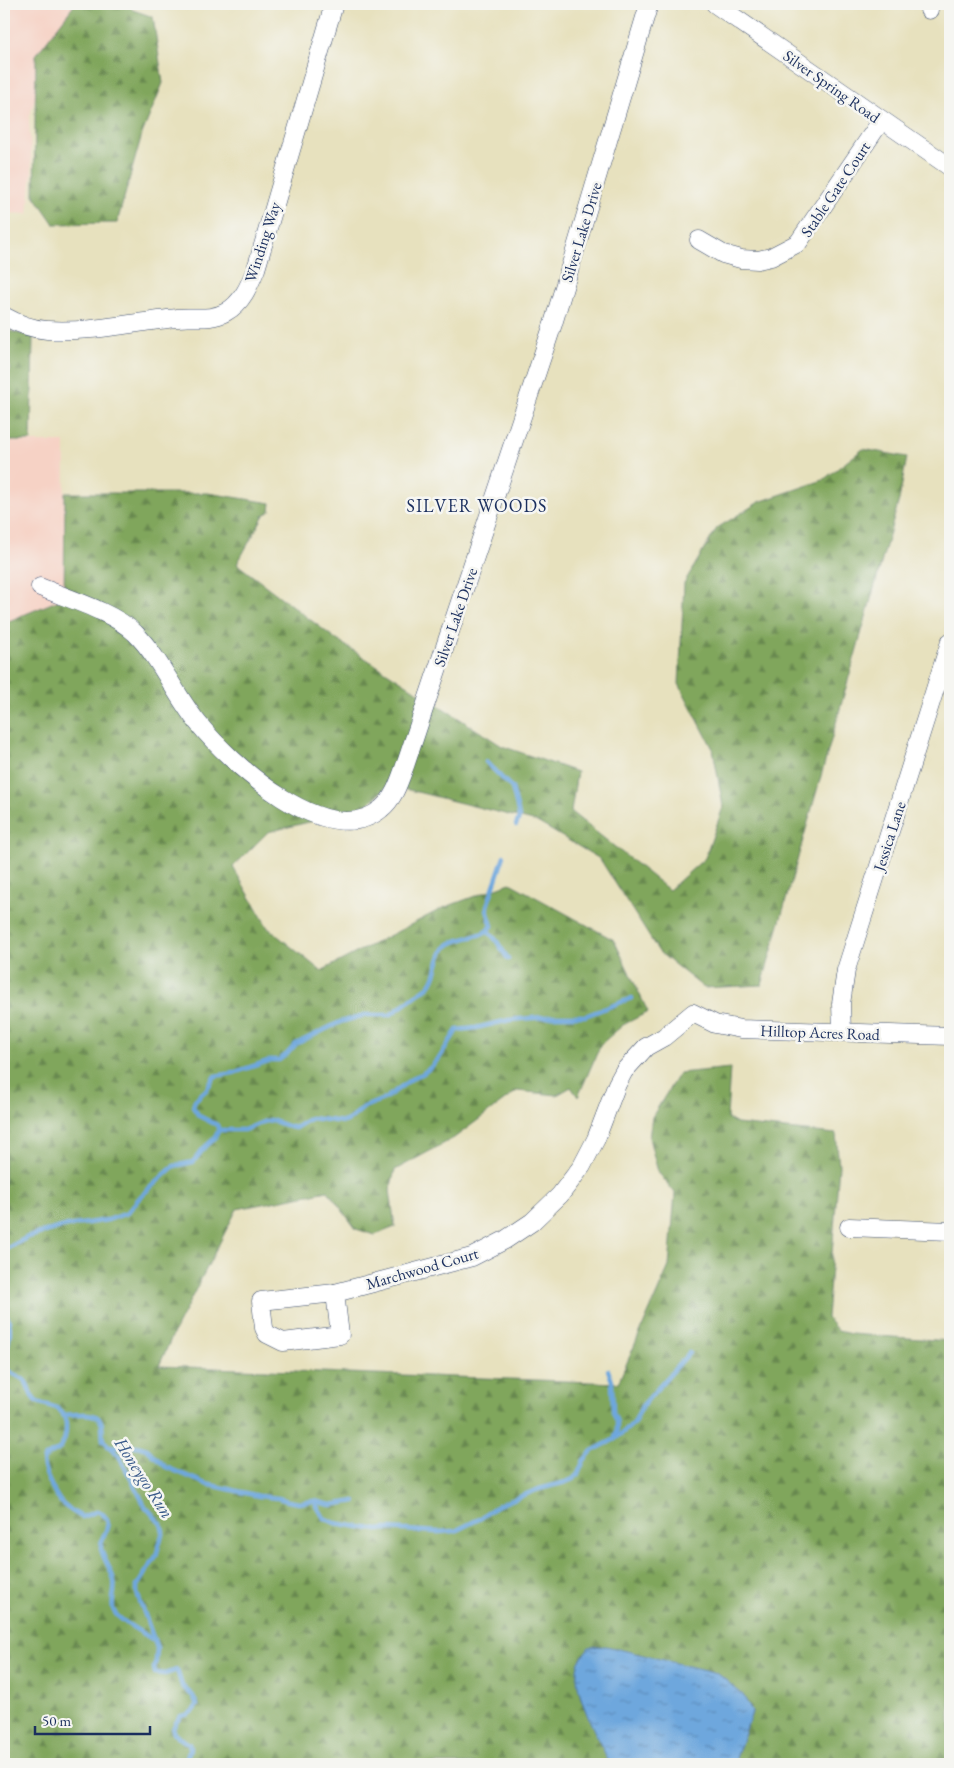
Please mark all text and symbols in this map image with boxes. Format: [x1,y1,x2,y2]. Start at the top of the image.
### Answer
street label: Silver Spring Road [779,45,885,128]
street label: Stable Gate Court [796,138,875,241]
street label: Silver Lake Drive [556,180,607,285]
street label: Winding Way [240,198,286,285]
district label: SILVER WOODS [407,494,547,517]
street label: Silver Lake Drive [429,565,482,669]
street label: Jessica Lane [868,799,911,876]
street label: Hilltop Acres Road [760,1020,881,1045]
street label: Marchwood Court [364,1242,481,1295]
water label: Honeygo Run [108,1432,179,1523]
scale bar [35,1703,150,1735]
text: 50 m [42,1711,71,1730]

